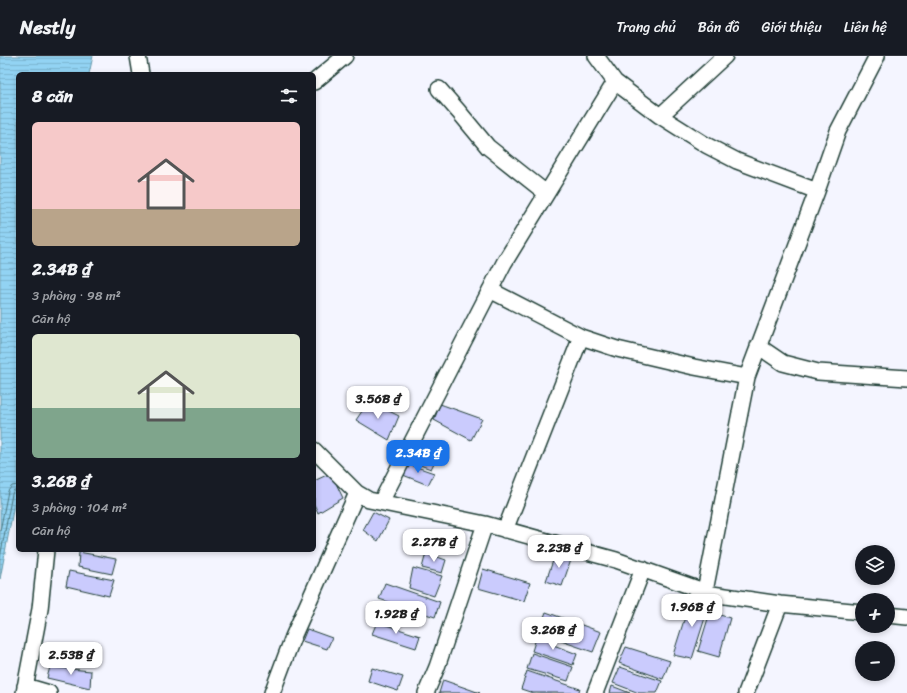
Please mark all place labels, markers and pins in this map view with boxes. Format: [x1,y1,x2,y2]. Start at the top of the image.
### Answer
pin: 3.56B ₫ [341,386,415,420]
pin: 2.34B ₫ [381,440,455,474]
pin: 2.27B ₫ [397,529,471,563]
pin: 2.23B ₫ [522,535,596,569]
pin: 1.96B ₫ [655,594,729,628]
pin: 1.92B ₫ [359,601,433,635]
pin: 3.26B ₫ [516,617,590,651]
pin: 2.53B ₫ [34,642,108,676]

